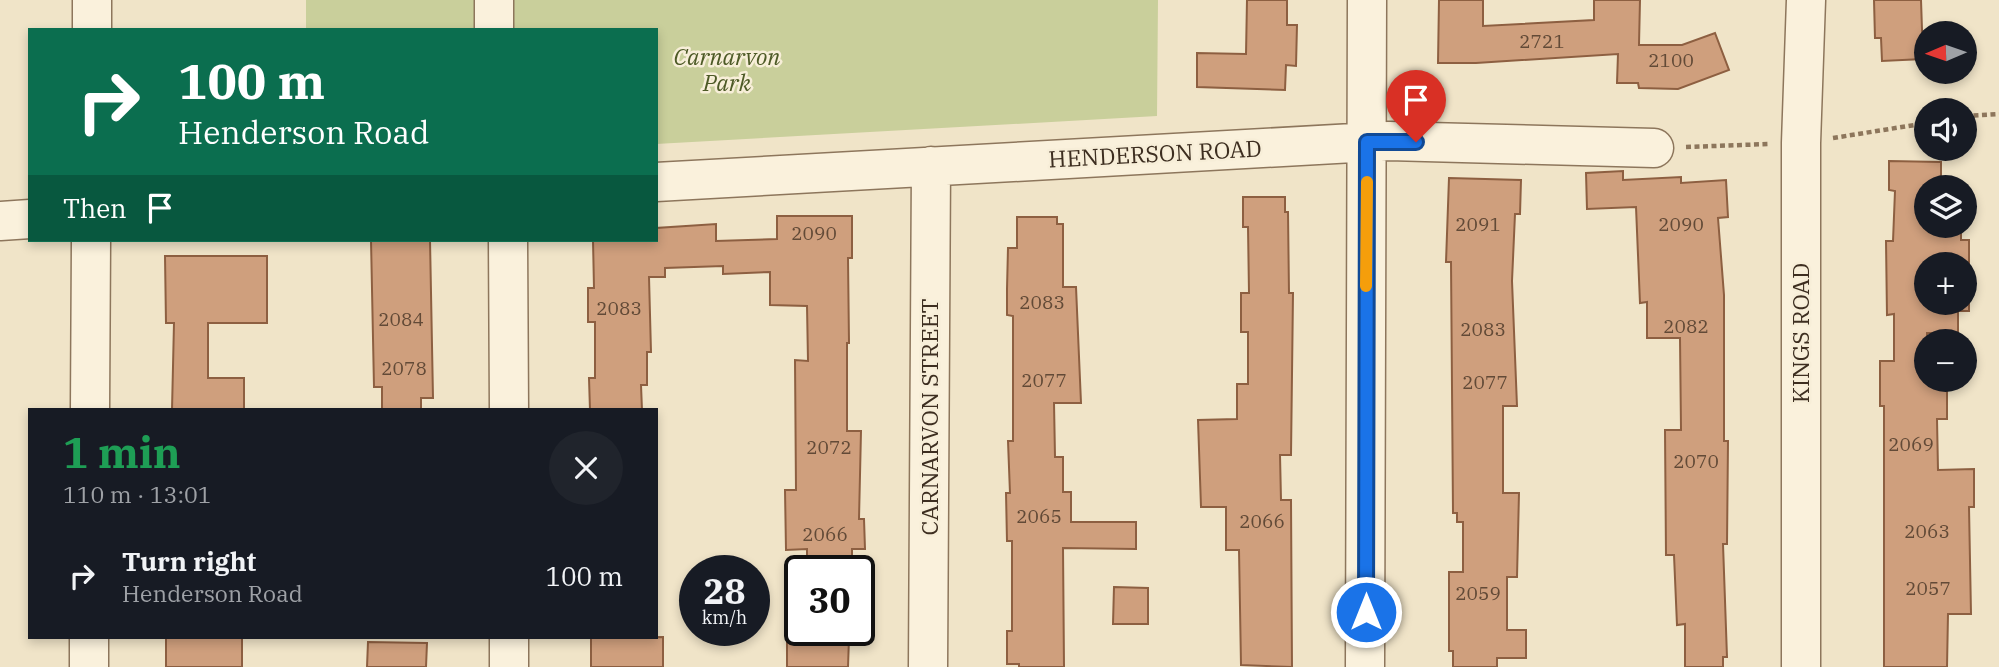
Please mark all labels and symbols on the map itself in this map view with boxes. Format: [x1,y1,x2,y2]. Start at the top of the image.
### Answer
north arrow [1914,21,1978,84]
house number: 2721 [1519,29,1565,53]
park label: Carnarvon Park [674,41,780,97]
house number: 2100 [1648,48,1694,72]
pin [1386,70,1446,142]
street label: HENDERSON ROAD [1048,132,1262,174]
house number: 2091 [1455,212,1501,236]
house number: 2090 [1658,212,1704,236]
house number: 2090 [791,221,837,245]
street label: KINGS ROAD [1785,263,1815,403]
house number: 2083 [1019,290,1065,314]
house number: 2083 [596,296,642,320]
street label: CARNARVON STREET [914,299,944,535]
house number: 2084 [378,307,424,331]
house number: 2082 [1663,314,1709,338]
house number: 2083 [1460,317,1506,341]
house number: 2078 [381,356,427,380]
house number: 2077 [1021,368,1067,392]
house number: 2077 [1462,370,1508,394]
house number: 2069 [1888,432,1934,456]
house number: 2072 [806,435,852,459]
house number: 2070 [1673,449,1719,473]
house number: 2065 [1016,504,1062,528]
house number: 2066 [1239,509,1285,533]
house number: 2063 [1904,519,1950,543]
house number: 2066 [802,522,848,546]
speed limit sign: 30 [784,555,875,646]
position arrow [1329,575,1403,649]
house number: 2057 [1905,576,1951,600]
house number: 2059 [1455,581,1501,605]

